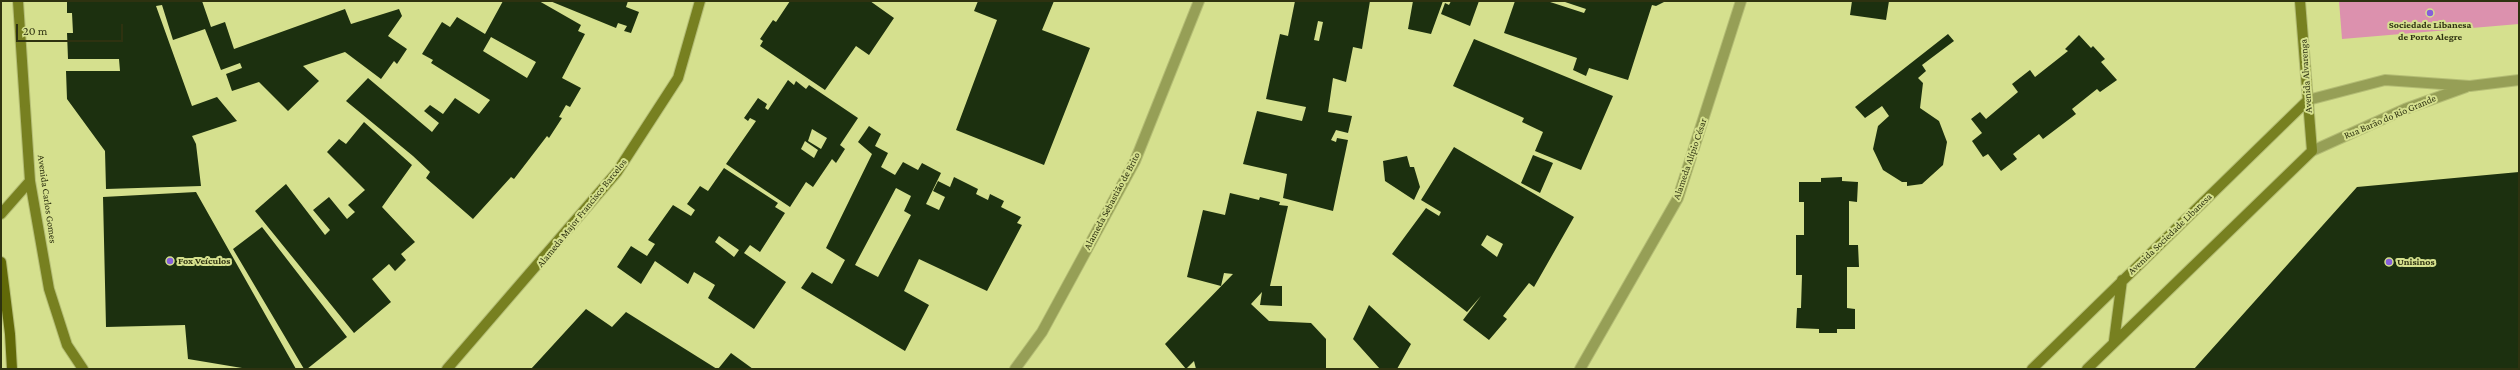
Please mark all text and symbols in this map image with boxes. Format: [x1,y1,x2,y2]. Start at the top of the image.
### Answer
marker: Sociedade Libanesa de Porto Alegre [2425,8,2435,18]
scale bar [18,16,125,42]
place label: Sociedade Libanesa de Porto Alegre [2389,19,2471,42]
text: 20 m [23,24,47,38]
street label: Avenida Alvarenga [2297,39,2315,113]
street label: Rua Barão do Rio Grande [2342,92,2438,142]
street label: Alameda Alípio César [1670,117,1710,201]
street label: Alameda Sebastião de Brito [1081,150,1143,252]
street label: Avenida Carlos Gomes [35,154,59,244]
street label: Alameda Major Francisco Barcelos [534,156,630,270]
street label: Avenida Sociedade Libanesa [2126,191,2214,277]
place label: Fox Veículos [178,255,230,267]
marker: Fox Veículos [165,256,175,266]
place label: Unisinos [2397,256,2434,268]
marker: Unisinos [2384,257,2394,267]

